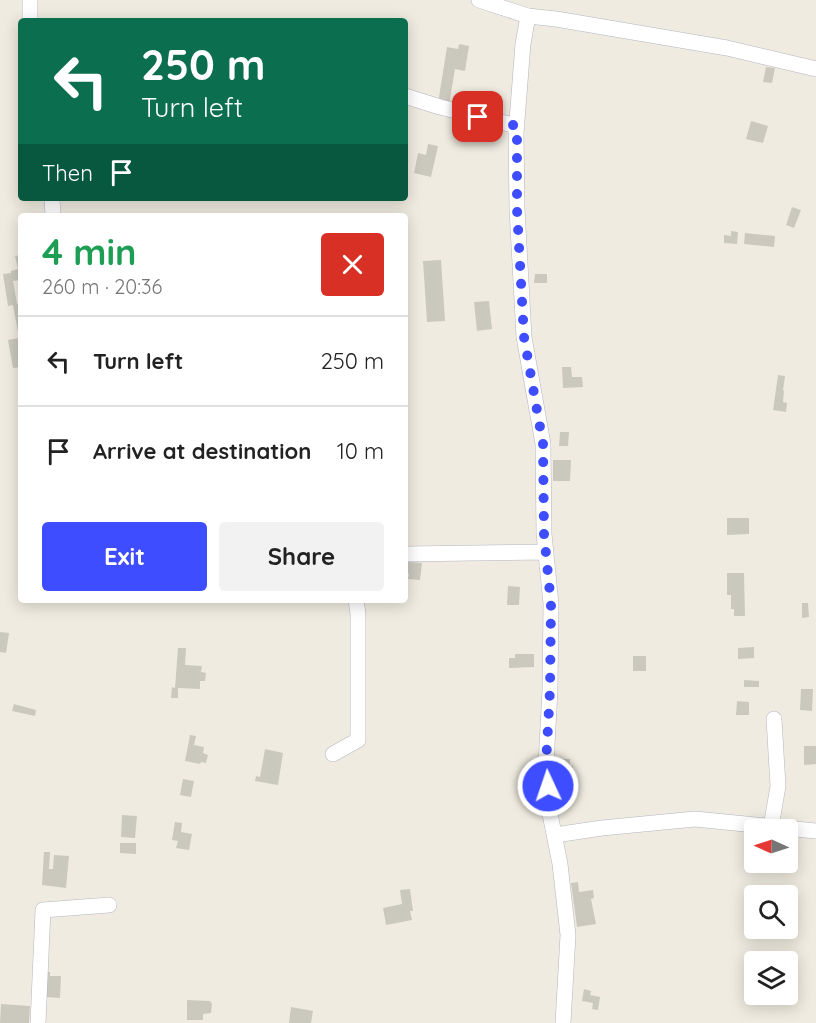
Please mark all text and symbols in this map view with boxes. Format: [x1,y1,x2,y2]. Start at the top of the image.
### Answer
text: 250 m [141,38,265,91]
icon: left [42,42,120,120]
text: Turn left [141,90,243,124]
pin [452,91,503,142]
icon: arrive [461,100,494,133]
icon: arrive [105,156,138,189]
text: Then [42,159,93,187]
text: 4 min [42,229,136,274]
button: close [321,233,384,296]
text: 260 m · 20:36 [42,274,162,299]
icon: left [42,345,75,378]
text: Turn left [93,347,183,375]
text: 250 m [321,347,384,375]
icon: arrive [42,435,75,468]
text: Arrive at destination [93,437,311,465]
text: 10 m [337,437,384,465]
button: Exit [42,522,207,591]
button: Share [219,522,384,591]
position arrow [516,754,580,818]
north arrow [744,819,798,873]
map controls [744,819,798,1005]
button: search [744,885,798,939]
button: layers [744,951,798,1005]

